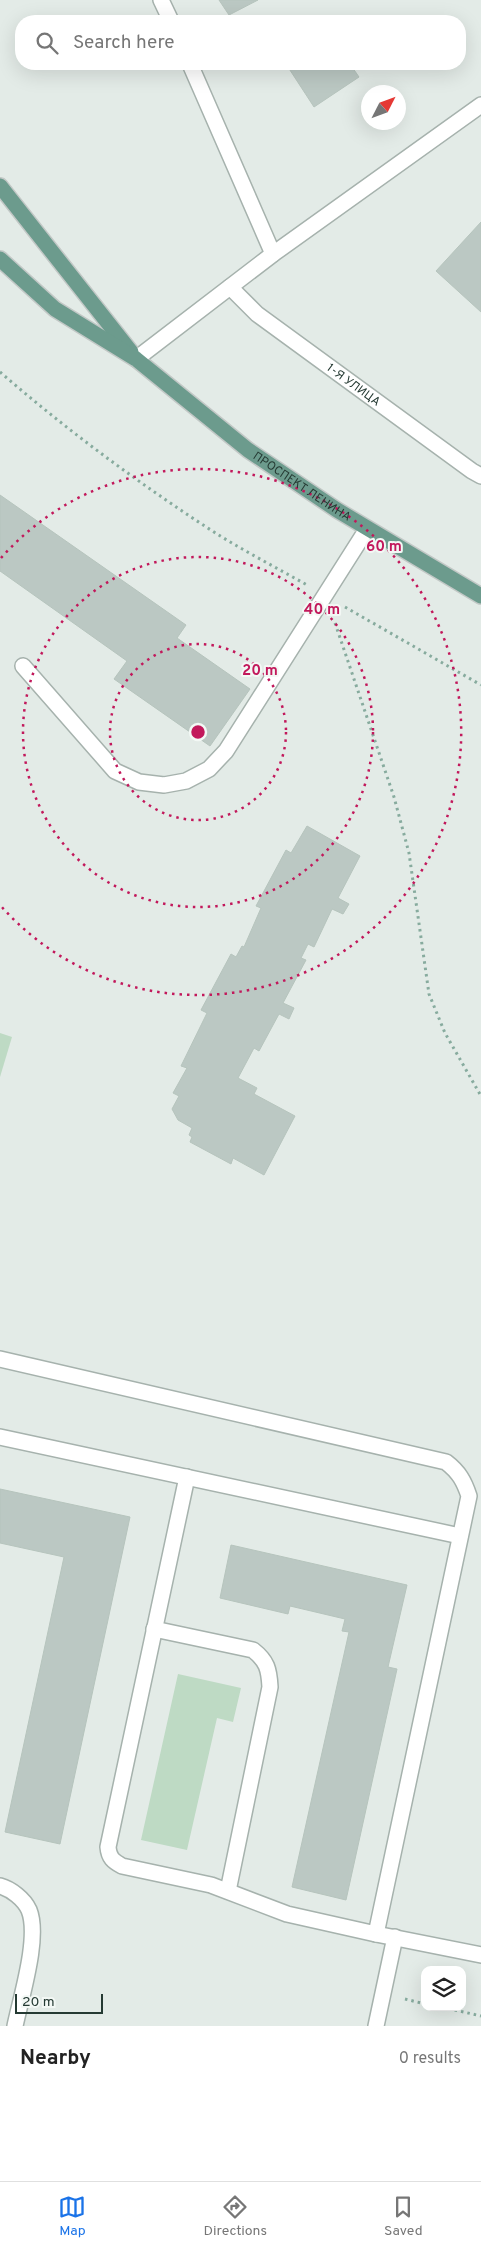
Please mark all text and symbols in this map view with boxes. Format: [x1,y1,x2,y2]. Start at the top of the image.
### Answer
search box [15,15,466,70]
icon: search [33,29,61,57]
text: Search here [73,31,175,55]
north arrow [361,85,406,130]
street label: 1-Я УЛИЦА [323,361,383,410]
street label: ПРОСПЕКТ ЛЕНИНА [249,449,354,525]
text: 60 m [366,538,402,557]
text: 40 m [304,601,340,620]
text: 20 m [242,662,278,681]
centre of rings [189,723,207,741]
map controls [421,1966,466,2011]
button: layers [421,1966,466,2011]
scale bar [15,1991,102,2014]
text: 20 m [22,1994,55,2011]
text: Nearby [20,2045,91,2072]
text: 0 results [399,2049,461,2069]
tab: Map [58,2193,86,2240]
tab: Directions [203,2193,267,2240]
tab: Saved [384,2193,423,2240]

